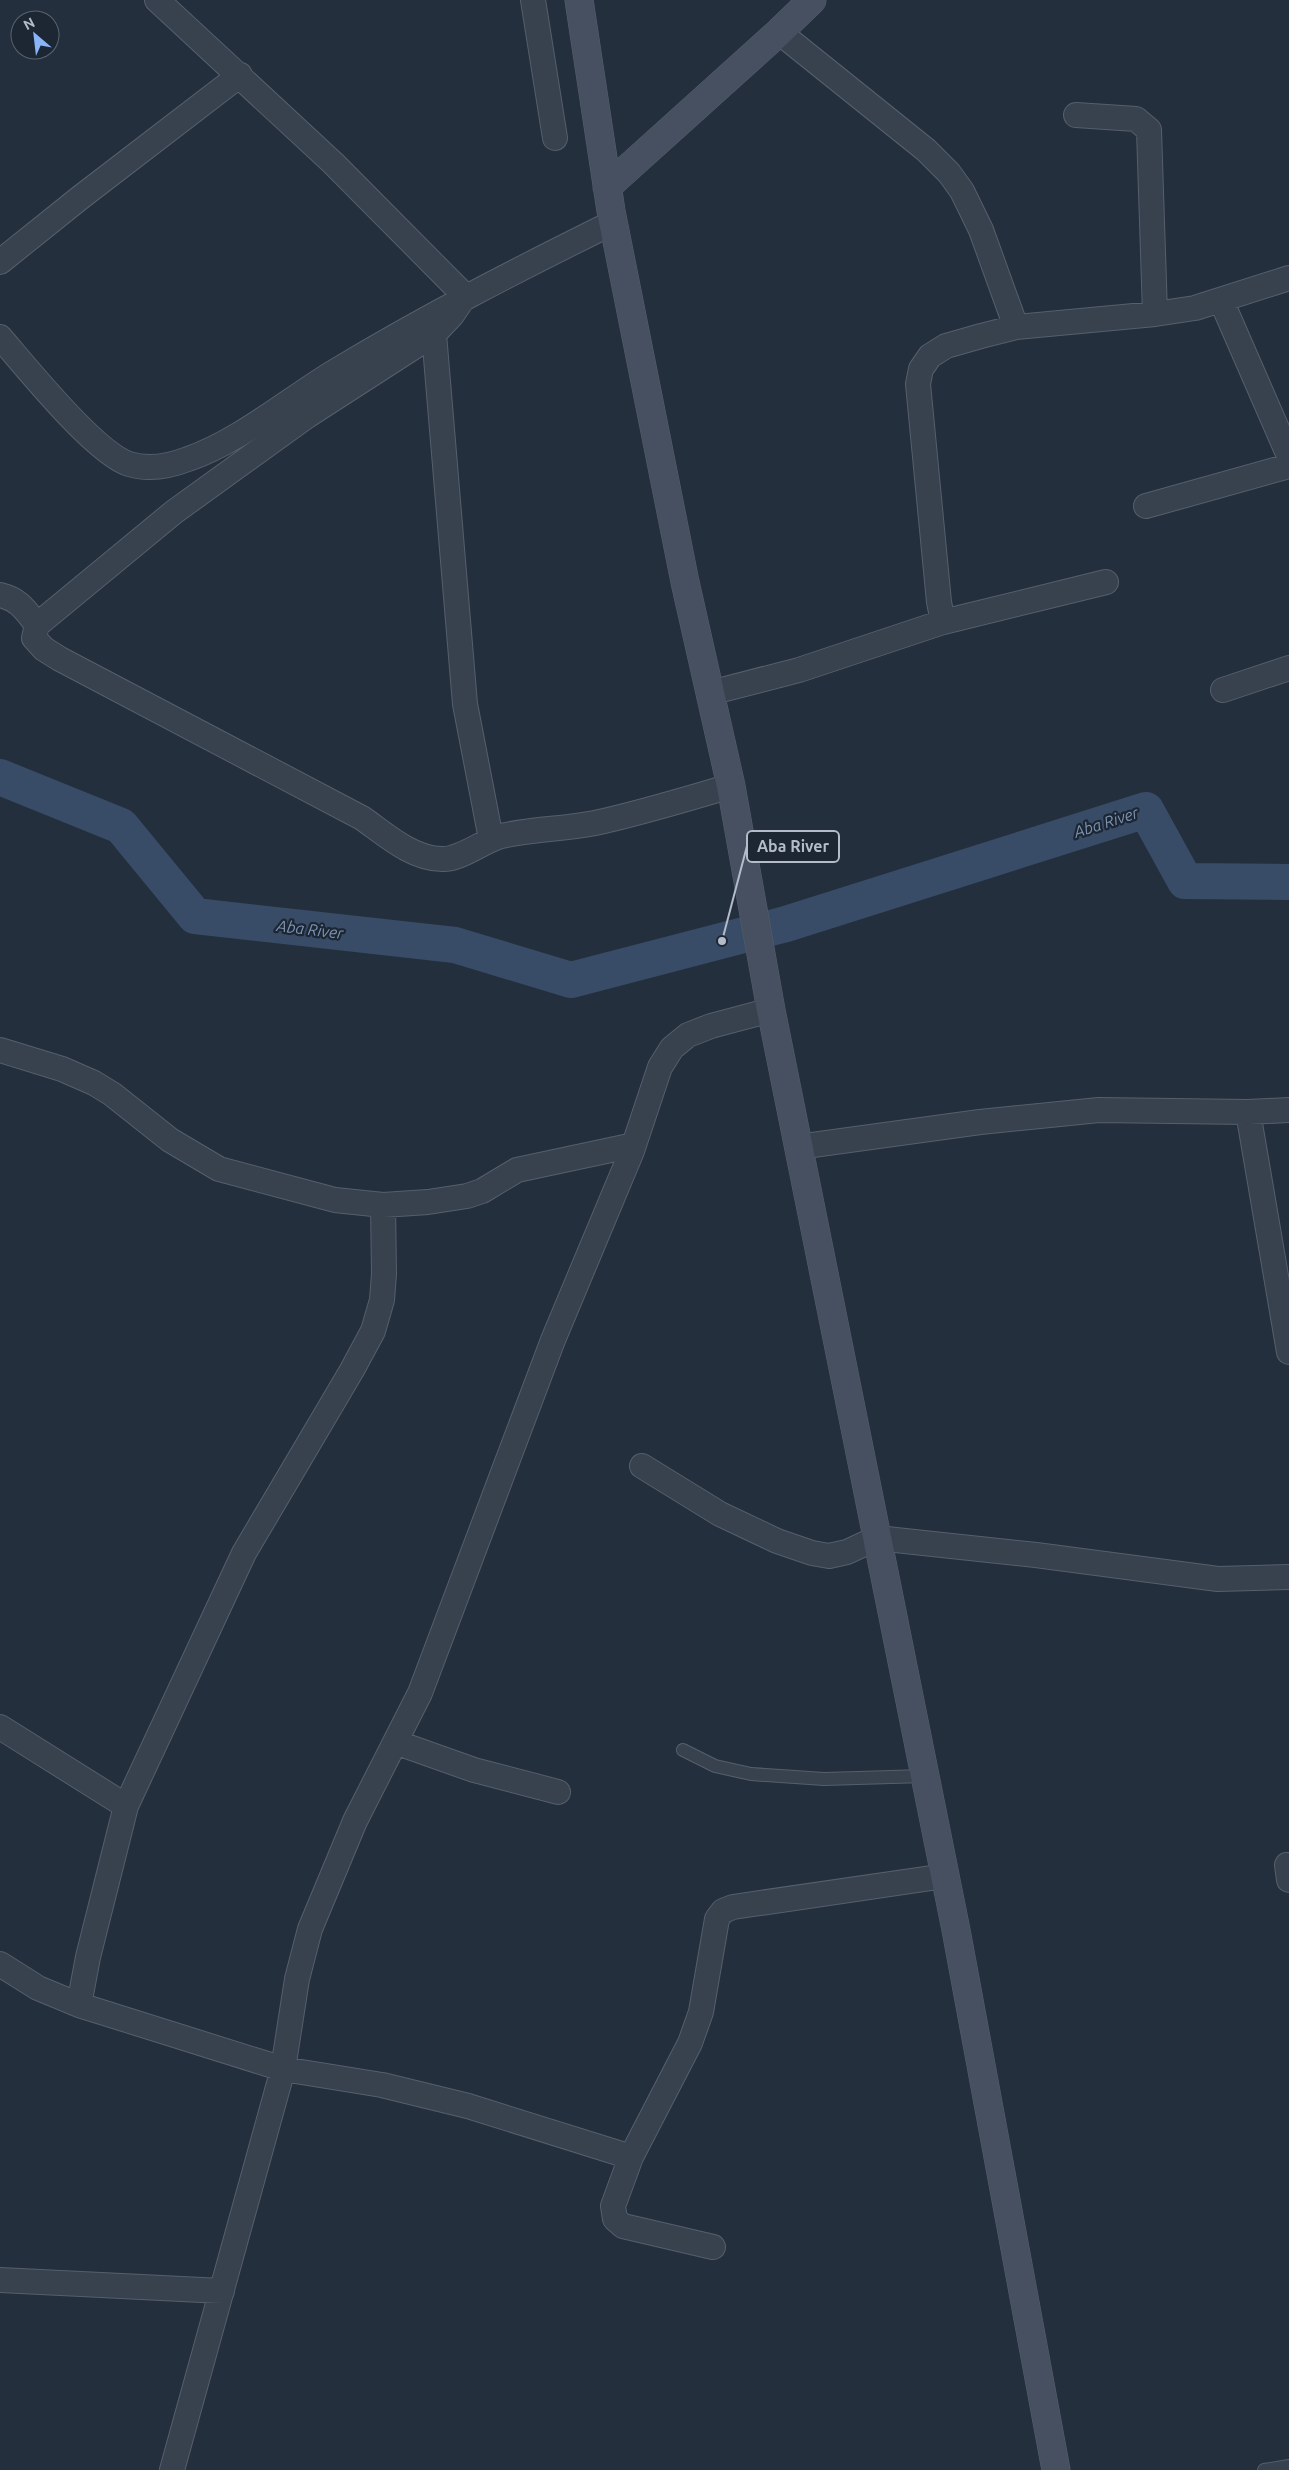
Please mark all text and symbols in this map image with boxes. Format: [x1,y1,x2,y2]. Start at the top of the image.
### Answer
north arrow [10,10,60,60]
text: N [21,14,37,33]
water label: Aba River [1070,803,1141,841]
callout: Aba River [747,831,839,862]
text: Aba River [757,837,830,855]
water label: Aba River [275,916,345,942]

